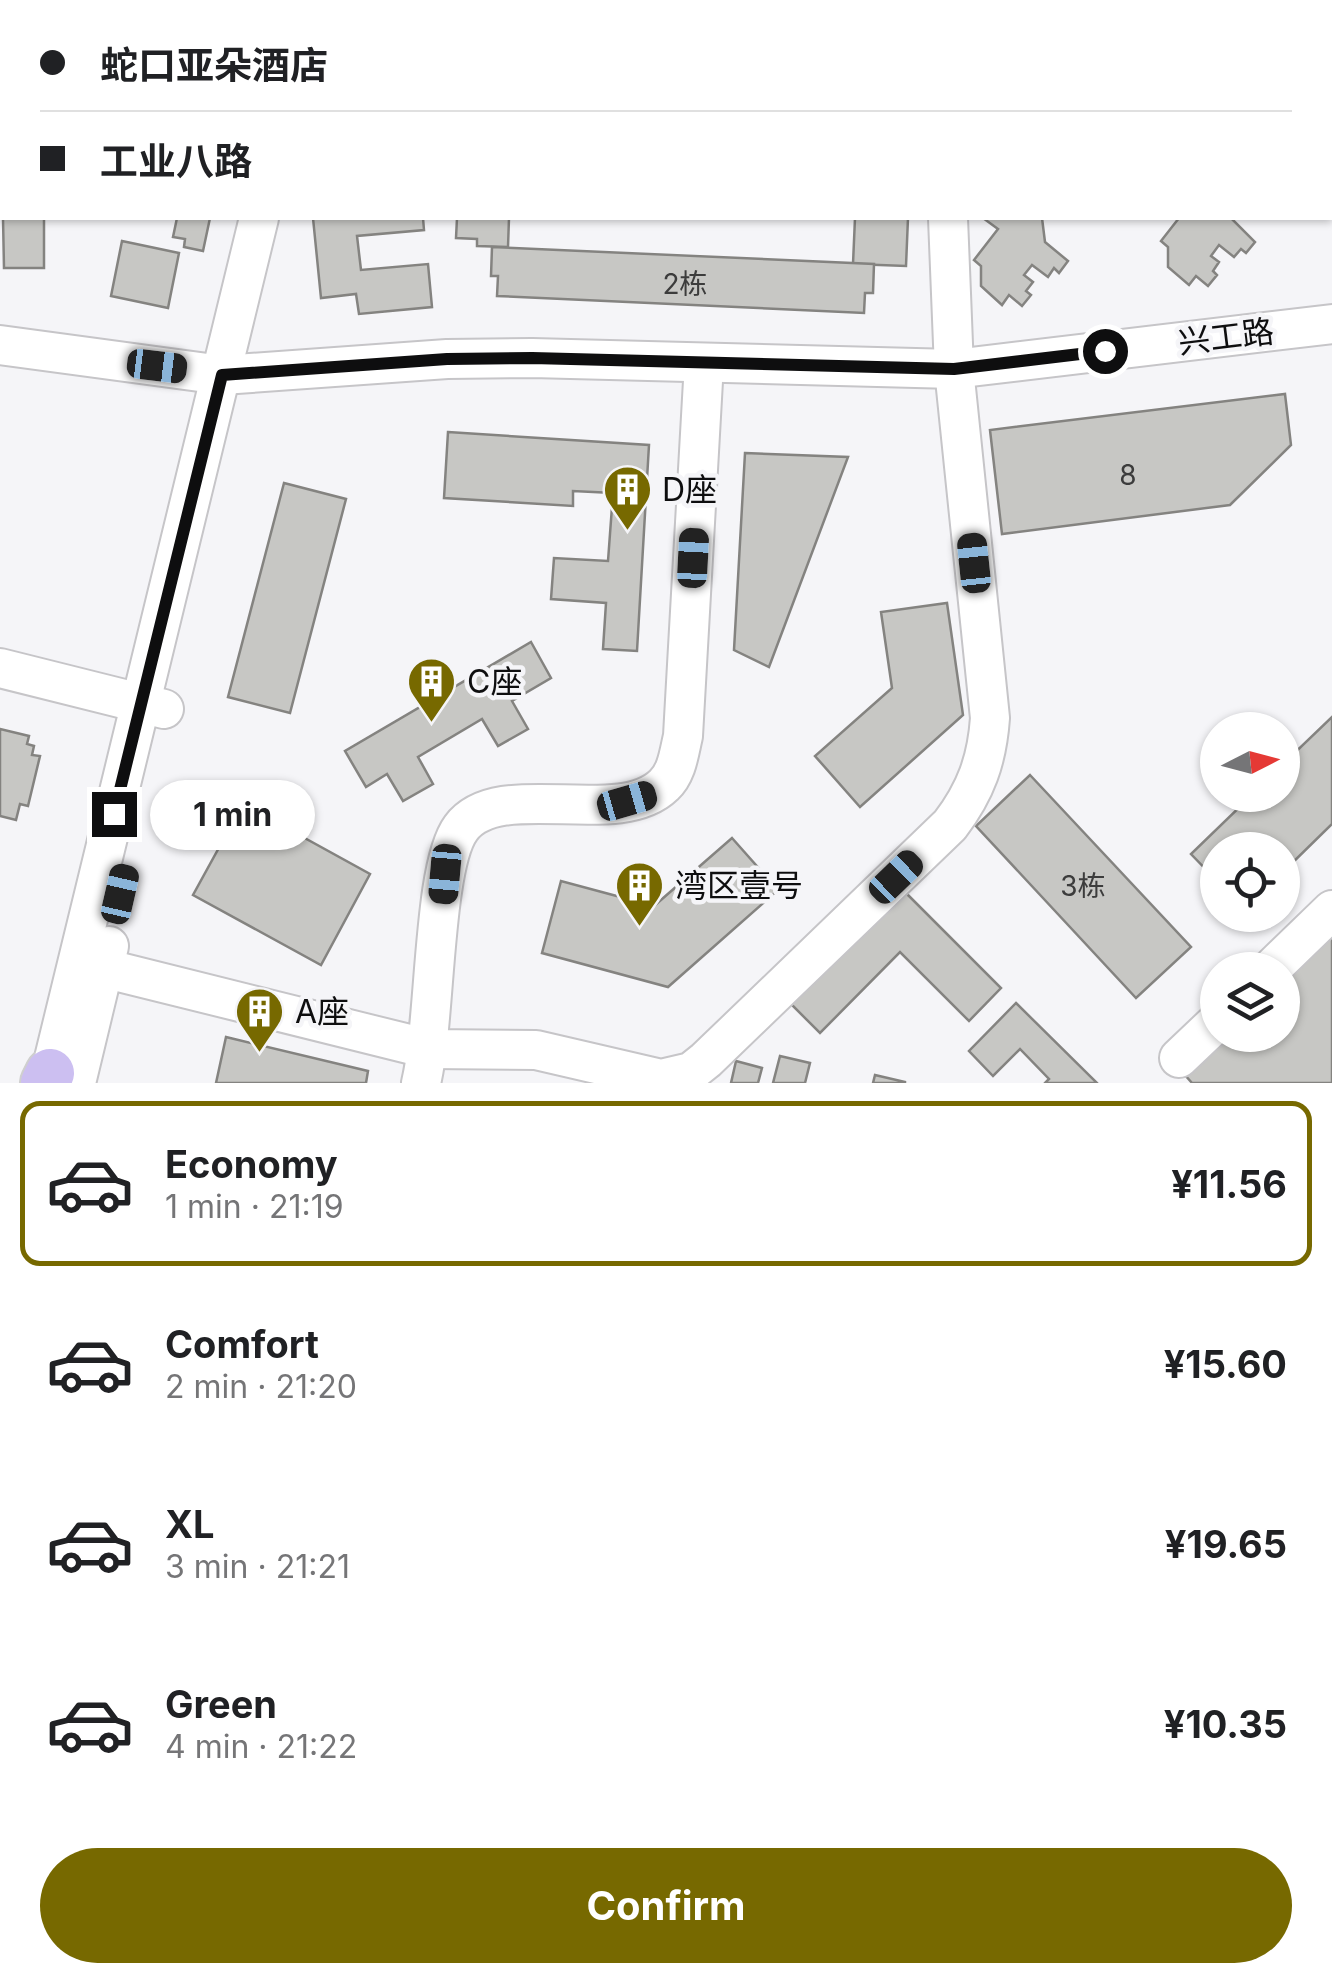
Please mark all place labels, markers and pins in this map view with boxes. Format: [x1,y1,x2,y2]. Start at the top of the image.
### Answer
building icon: D座 [601,464,653,532]
place label: D座 [662,470,717,509]
building icon: C座 [406,656,458,724]
place label: C座 [467,662,522,701]
building icon: 湾区壹号 [614,860,666,928]
place label: 湾区壹号 [675,866,803,905]
building icon: A座 [234,986,286,1054]
place label: A座 [295,992,349,1031]

